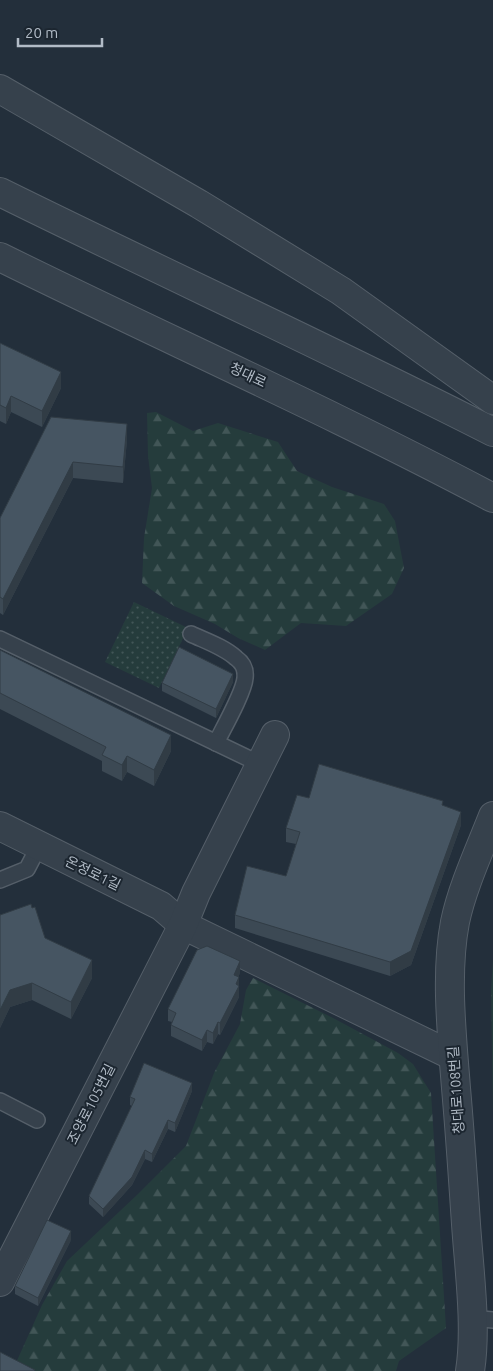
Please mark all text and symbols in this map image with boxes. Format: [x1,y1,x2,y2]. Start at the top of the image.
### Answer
scale bar [18,15,101,47]
text: 20 m [25,24,58,41]
street label: 청대로 [227,360,269,390]
street label: 온정로1길 [63,853,123,893]
street label: 청대로108번길 [445,1046,467,1134]
street label: 조양로105번길 [64,1061,118,1147]

